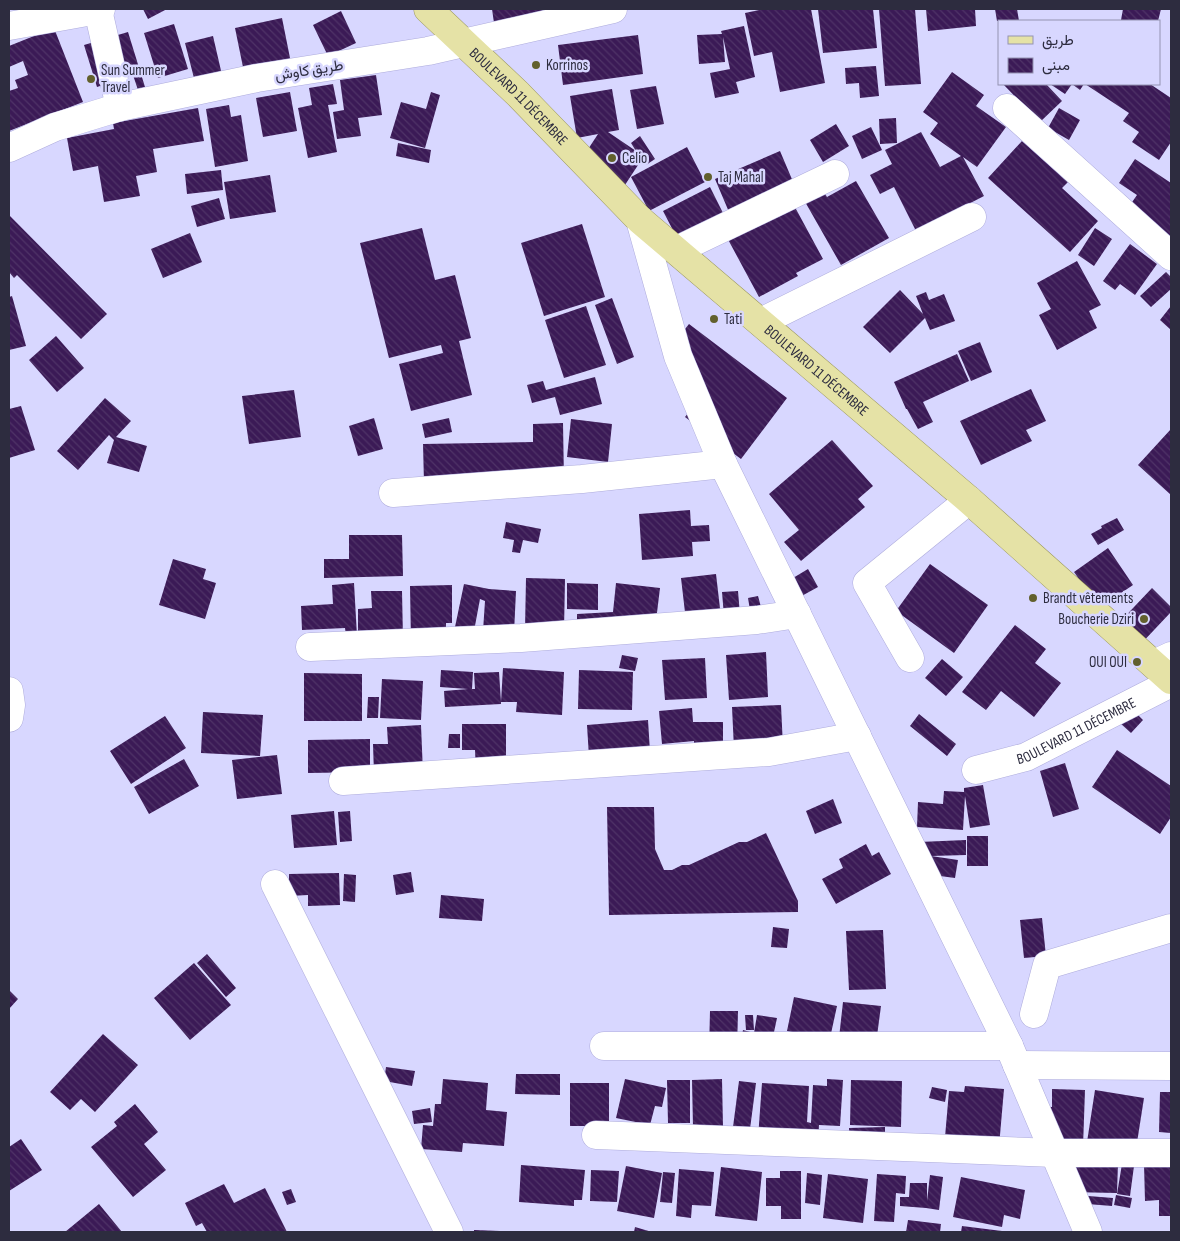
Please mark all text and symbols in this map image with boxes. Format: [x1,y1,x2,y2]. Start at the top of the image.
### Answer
legend [998,20,1160,85]
text: طريق [1042,31,1074,50]
street label: BOULEVARD 11 DÉCEMBRE [465,44,572,150]
street label: طريق كاوش [273,56,345,85]
place label: Korrinos [546,56,588,75]
text: مبنى [1042,56,1070,75]
marker: Korrinos [530,59,542,71]
place label: Sun Summer Travel [101,61,165,97]
marker: Sun Summer Travel [85,73,97,85]
place label: Celio [622,149,647,168]
marker: Celio [606,152,618,164]
place label: Taj Mahal [718,168,764,187]
marker: Taj Mahal [702,171,714,183]
place label: Tati [724,310,742,329]
marker: Tati [708,313,720,325]
street label: BOULEVARD 11 DÉCEMBRE [760,321,872,420]
place label: Brandt vêtements [1043,589,1133,608]
marker: Brandt vêtements [1027,592,1039,604]
place label: Boucherie Dziri [1058,610,1134,629]
marker: Boucherie Dziri [1138,613,1150,625]
place label: OUI OUI [1089,653,1127,672]
marker: OUI OUI [1131,656,1143,668]
street label: BOULEVARD 11 DÉCEMBRE [1015,694,1139,769]

